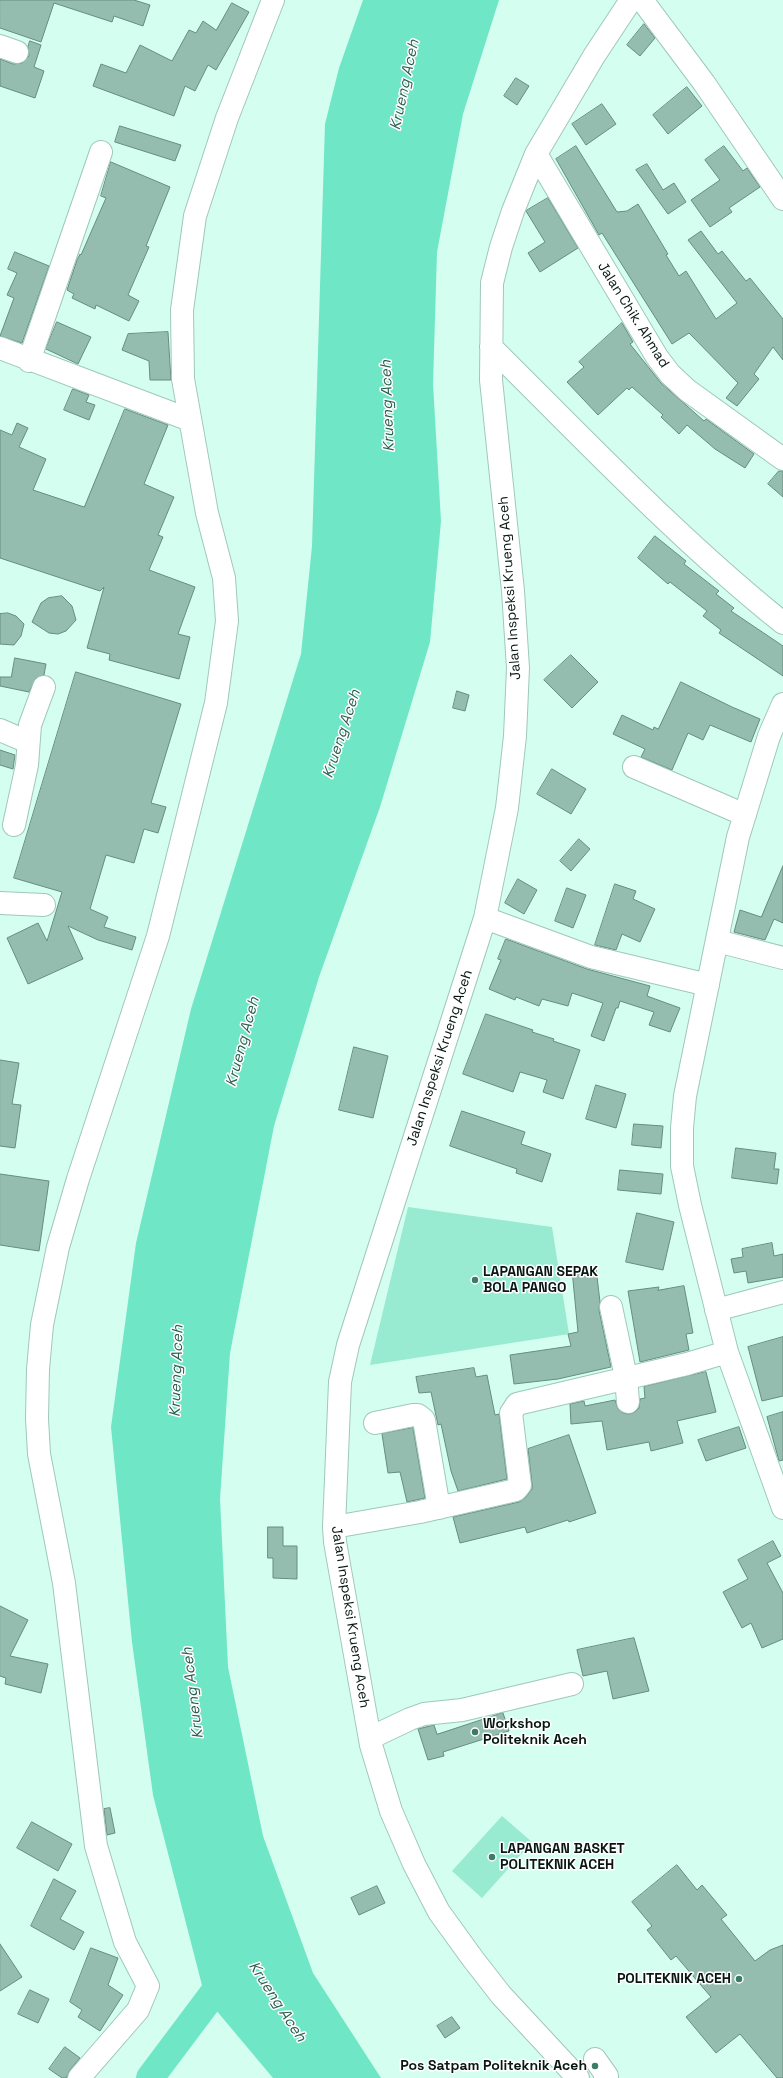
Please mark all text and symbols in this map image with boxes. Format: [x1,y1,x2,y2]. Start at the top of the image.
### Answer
water label: Krueng Aceh [387,38,423,132]
street label: Jalan Chik. Ahmad [594,259,672,371]
water label: Krueng Aceh [377,360,399,452]
street label: Jalan Inspeksi Krueng Aceh [495,496,525,680]
water label: Krueng Aceh [319,687,365,781]
street label: Jalan Inspeksi Krueng Aceh [404,968,476,1148]
water label: Krueng Aceh [222,995,264,1089]
place label: LAPANGAN SEPAK BOLA PANGO [483,1264,598,1296]
marker: LAPANGAN SEPAK BOLA PANGO [470,1275,480,1285]
water label: Krueng Aceh [166,1325,188,1417]
street label: Jalan Inspeksi Krueng Aceh [327,1525,373,1709]
water label: Krueng Aceh [178,1646,208,1740]
place label: Workshop Politeknik Aceh [483,1716,587,1748]
marker: Workshop Politeknik Aceh [470,1727,480,1737]
place label: LAPANGAN BASKET POLITEKNIK ACEH [500,1841,625,1874]
marker: LAPANGAN BASKET POLITEKNIK ACEH [487,1852,497,1862]
water label: Krueng Aceh [244,1959,310,2045]
place label: POLITEKNIK ACEH [617,1971,731,1987]
marker: POLITEKNIK ACEH [734,1974,744,1984]
place label: Pos Satpam Politeknik Aceh [400,2058,587,2074]
marker: Pos Satpam Politeknik Aceh [590,2061,600,2071]

